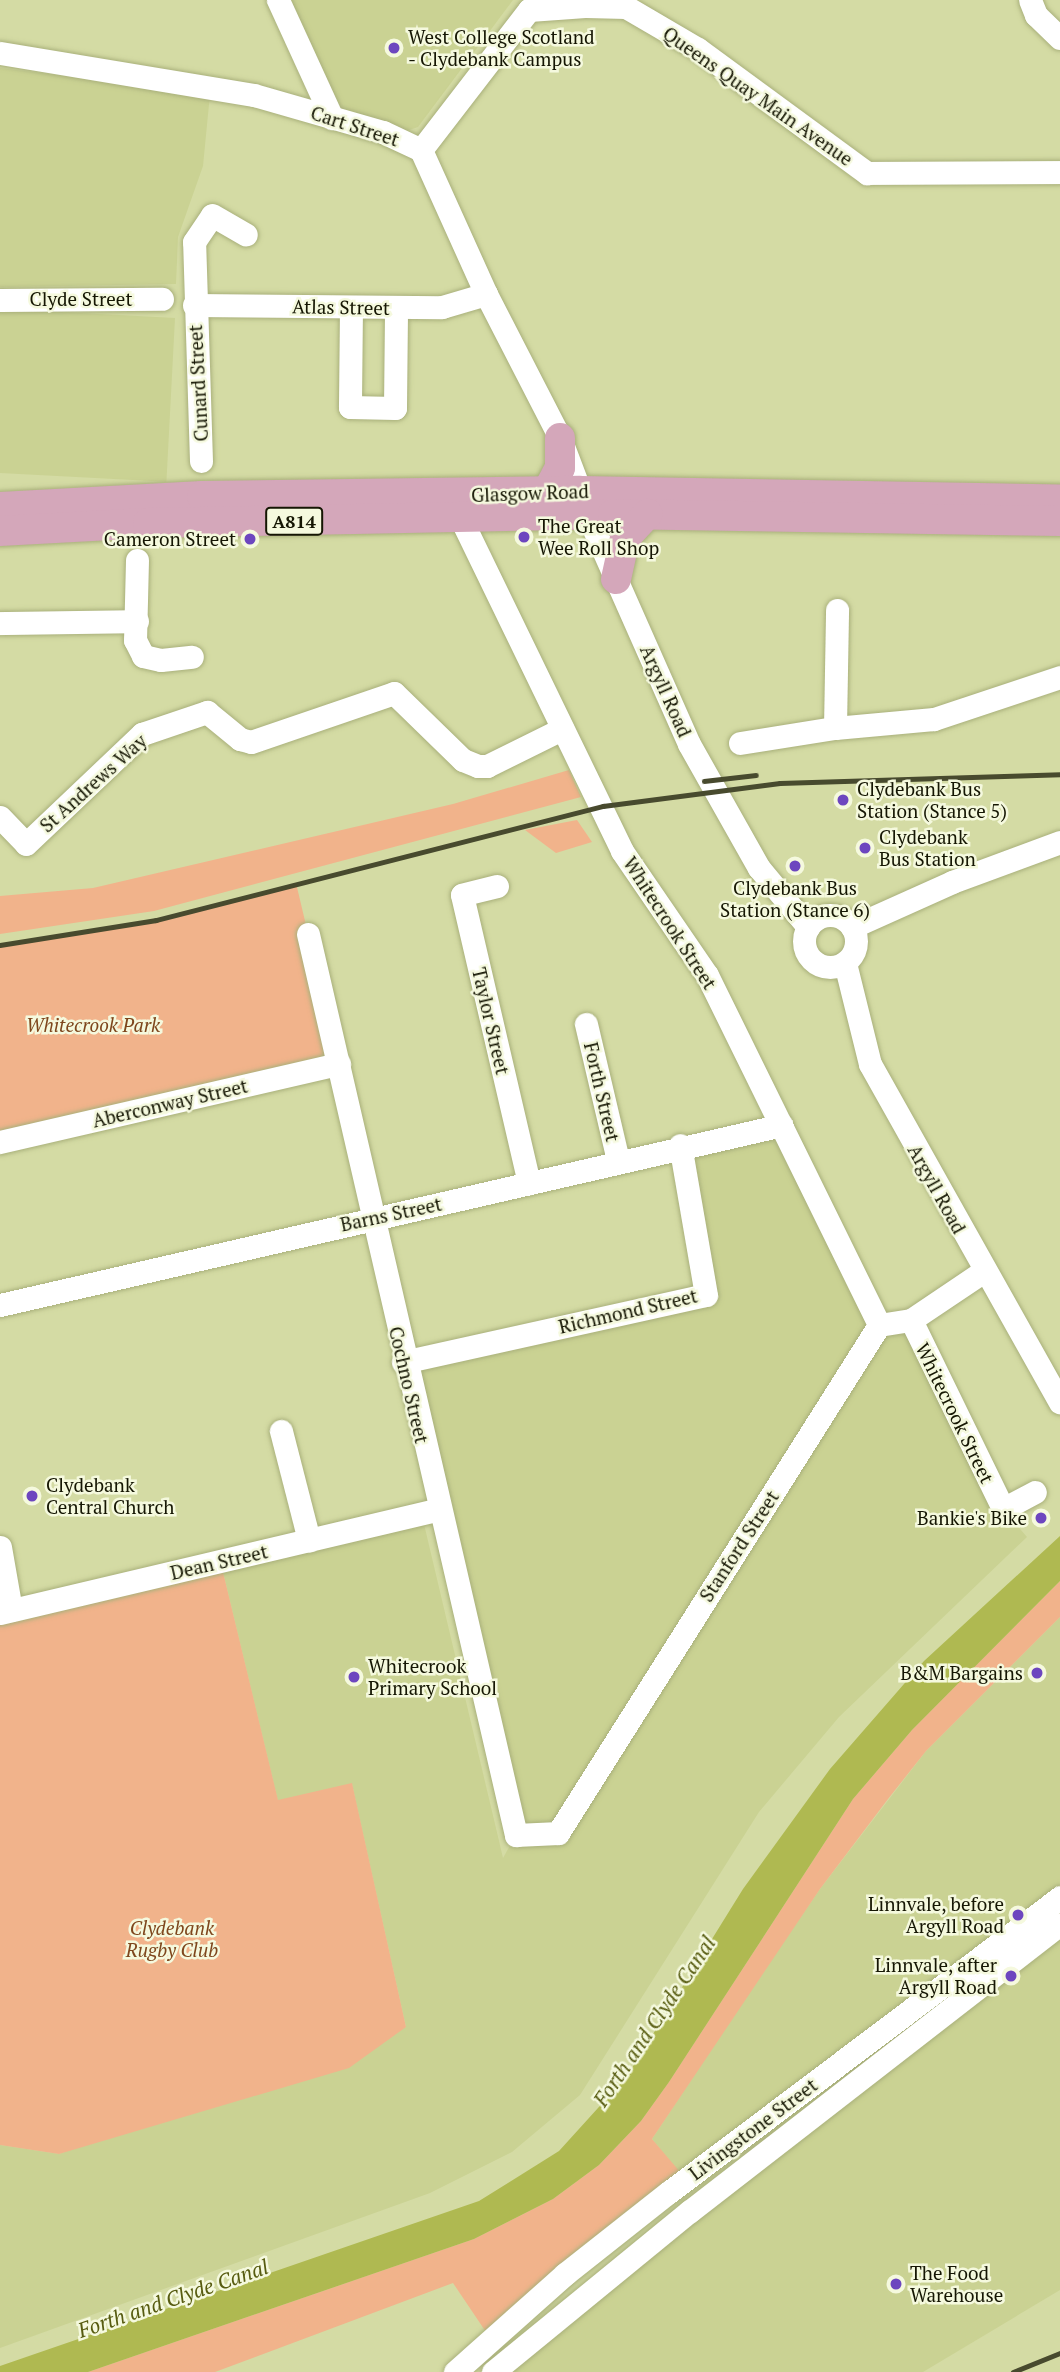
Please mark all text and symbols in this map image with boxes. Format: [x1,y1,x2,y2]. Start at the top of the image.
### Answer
street label: Queens Quay Main Avenue [659,22,857,170]
place label: West College Scotland - Clydebank Campus [408,26,595,70]
marker: West College Scotland - Clydebank Campus [386,40,402,56]
street label: Cart Street [308,101,402,151]
street label: Clyde Street [30,288,132,310]
street label: Atlas Street [292,295,390,319]
street label: Cunard Street [184,324,212,442]
street label: Glasgow Road [471,480,589,506]
road number: A814 [264,506,324,536]
place label: The Great Wee Roll Shop [538,515,659,559]
place label: Cameron Street [104,528,236,550]
marker: The Great Wee Roll Shop [516,529,532,545]
marker: Cameron Street [242,531,258,547]
street label: Argyll Road [636,641,696,741]
street label: St Andrews Way [35,729,151,837]
place label: Clydebank Bus Station (Stance 5) [857,778,1007,822]
marker: Clydebank Bus Station (Stance 5) [835,792,851,808]
place label: Clydebank Bus Station [879,826,976,870]
marker: Clydebank Bus Station [857,840,873,856]
street label: Whitecrook Street [619,852,721,994]
marker: Clydebank Bus Station (Stance 6) [787,858,803,874]
place label: Clydebank Bus Station (Stance 6) [720,877,870,921]
street label: Taylor Street [468,965,514,1077]
park label: Whitecrook Park [26,1014,160,1036]
street label: Forth Street [579,1040,625,1144]
street label: Aberconway Street [90,1074,250,1132]
street label: Argyll Road [903,1140,971,1238]
street label: Barns Street [338,1192,444,1236]
street label: Richmond Street [556,1284,700,1338]
street label: Cochno Street [384,1324,434,1446]
street label: Whitecrook Street [911,1339,999,1487]
place label: Clydebank Central Church [46,1474,174,1518]
street label: Stanford Street [695,1486,783,1606]
marker: Clydebank Central Church [24,1488,40,1504]
place label: Bankie's Bike [917,1507,1027,1529]
marker: Bankie's Bike [1033,1510,1049,1526]
street label: Dean Street [168,1540,270,1584]
place label: Whitecrook Primary School [368,1655,497,1699]
place label: B&M Bargains [900,1662,1023,1684]
marker: B&M Bargains [1029,1665,1045,1681]
marker: Whitecrook Primary School [346,1669,362,1685]
place label: Linnvale, before Argyll Road [867,1893,1004,1937]
marker: Linnvale, before Argyll Road [1010,1907,1026,1923]
park label: Clydebank Rugby Club [126,1917,218,1961]
water label: Forth and Clyde Canal [588,1931,720,2111]
place label: Linnvale, after Argyll Road [874,1954,997,1998]
marker: Linnvale, after Argyll Road [1003,1968,1019,1984]
street label: Livingstone Street [684,2073,822,2185]
water label: Forth and Clyde Canal [74,2254,272,2342]
place label: The Food Warehouse [910,2262,1003,2306]
marker: The Food Warehouse [888,2276,904,2292]

